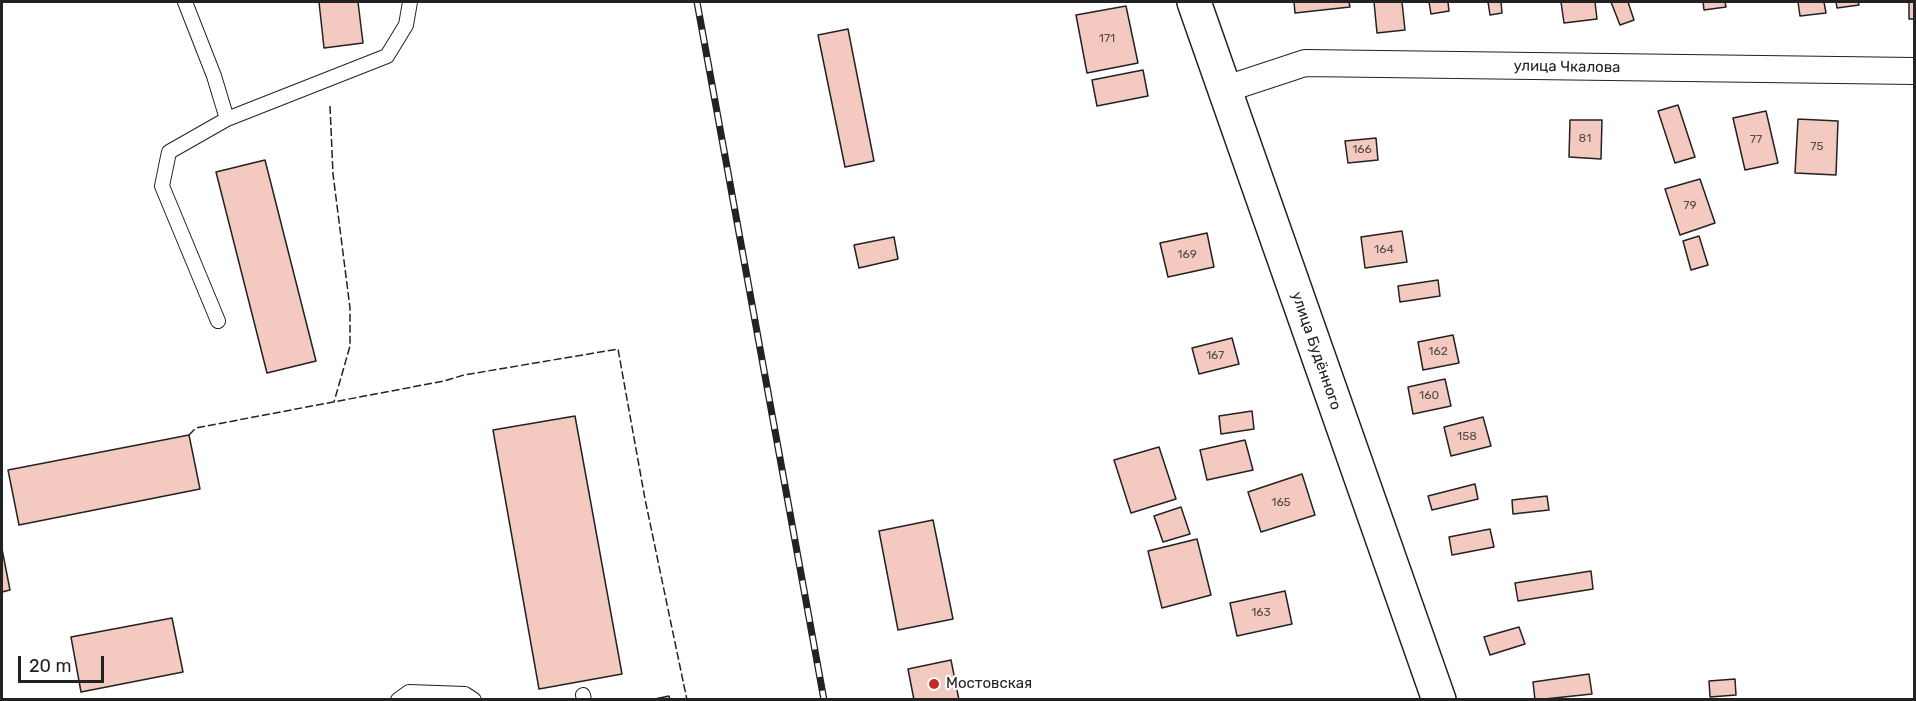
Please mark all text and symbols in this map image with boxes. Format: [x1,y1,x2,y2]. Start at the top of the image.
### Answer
house number: 171 [1099,32,1115,46]
street label: улица Чкалова [1513,57,1621,77]
house number: 81 [1579,132,1591,146]
house number: 77 [1750,133,1762,147]
house number: 75 [1810,140,1824,154]
house number: 166 [1352,143,1372,157]
house number: 79 [1683,199,1697,213]
house number: 164 [1374,243,1394,257]
house number: 169 [1177,248,1197,262]
street label: улица Будённого [1287,290,1345,412]
house number: 162 [1428,345,1448,359]
house number: 167 [1206,349,1224,363]
house number: 160 [1419,389,1439,403]
house number: 158 [1457,430,1477,444]
house number: 165 [1271,496,1291,510]
house number: 163 [1251,606,1271,620]
scale bar [21,644,106,682]
text: 20 m [29,655,71,677]
place label: Мостовская [946,675,1032,693]
marker: Мостовская [927,677,941,691]

